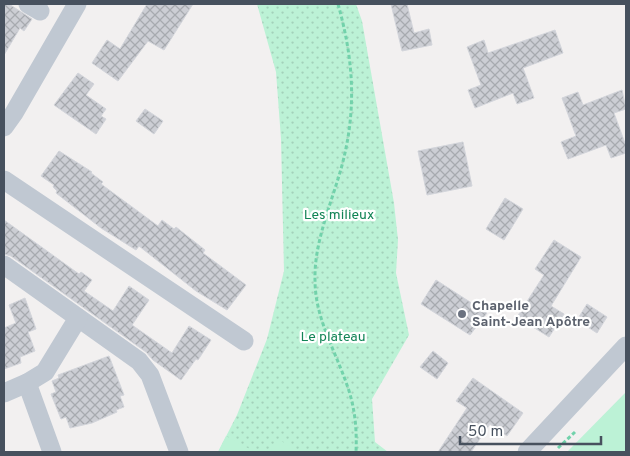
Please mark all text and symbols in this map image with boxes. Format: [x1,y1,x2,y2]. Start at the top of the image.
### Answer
park label: Les milieux [304,207,374,224]
place label: Chapelle Saint-Jean Apôtre [472,298,590,331]
marker: Chapelle Saint-Jean Apôtre [456,308,468,320]
park label: Le plateau [300,329,366,346]
scale bar [460,414,601,446]
text: 50 m [468,423,503,442]

